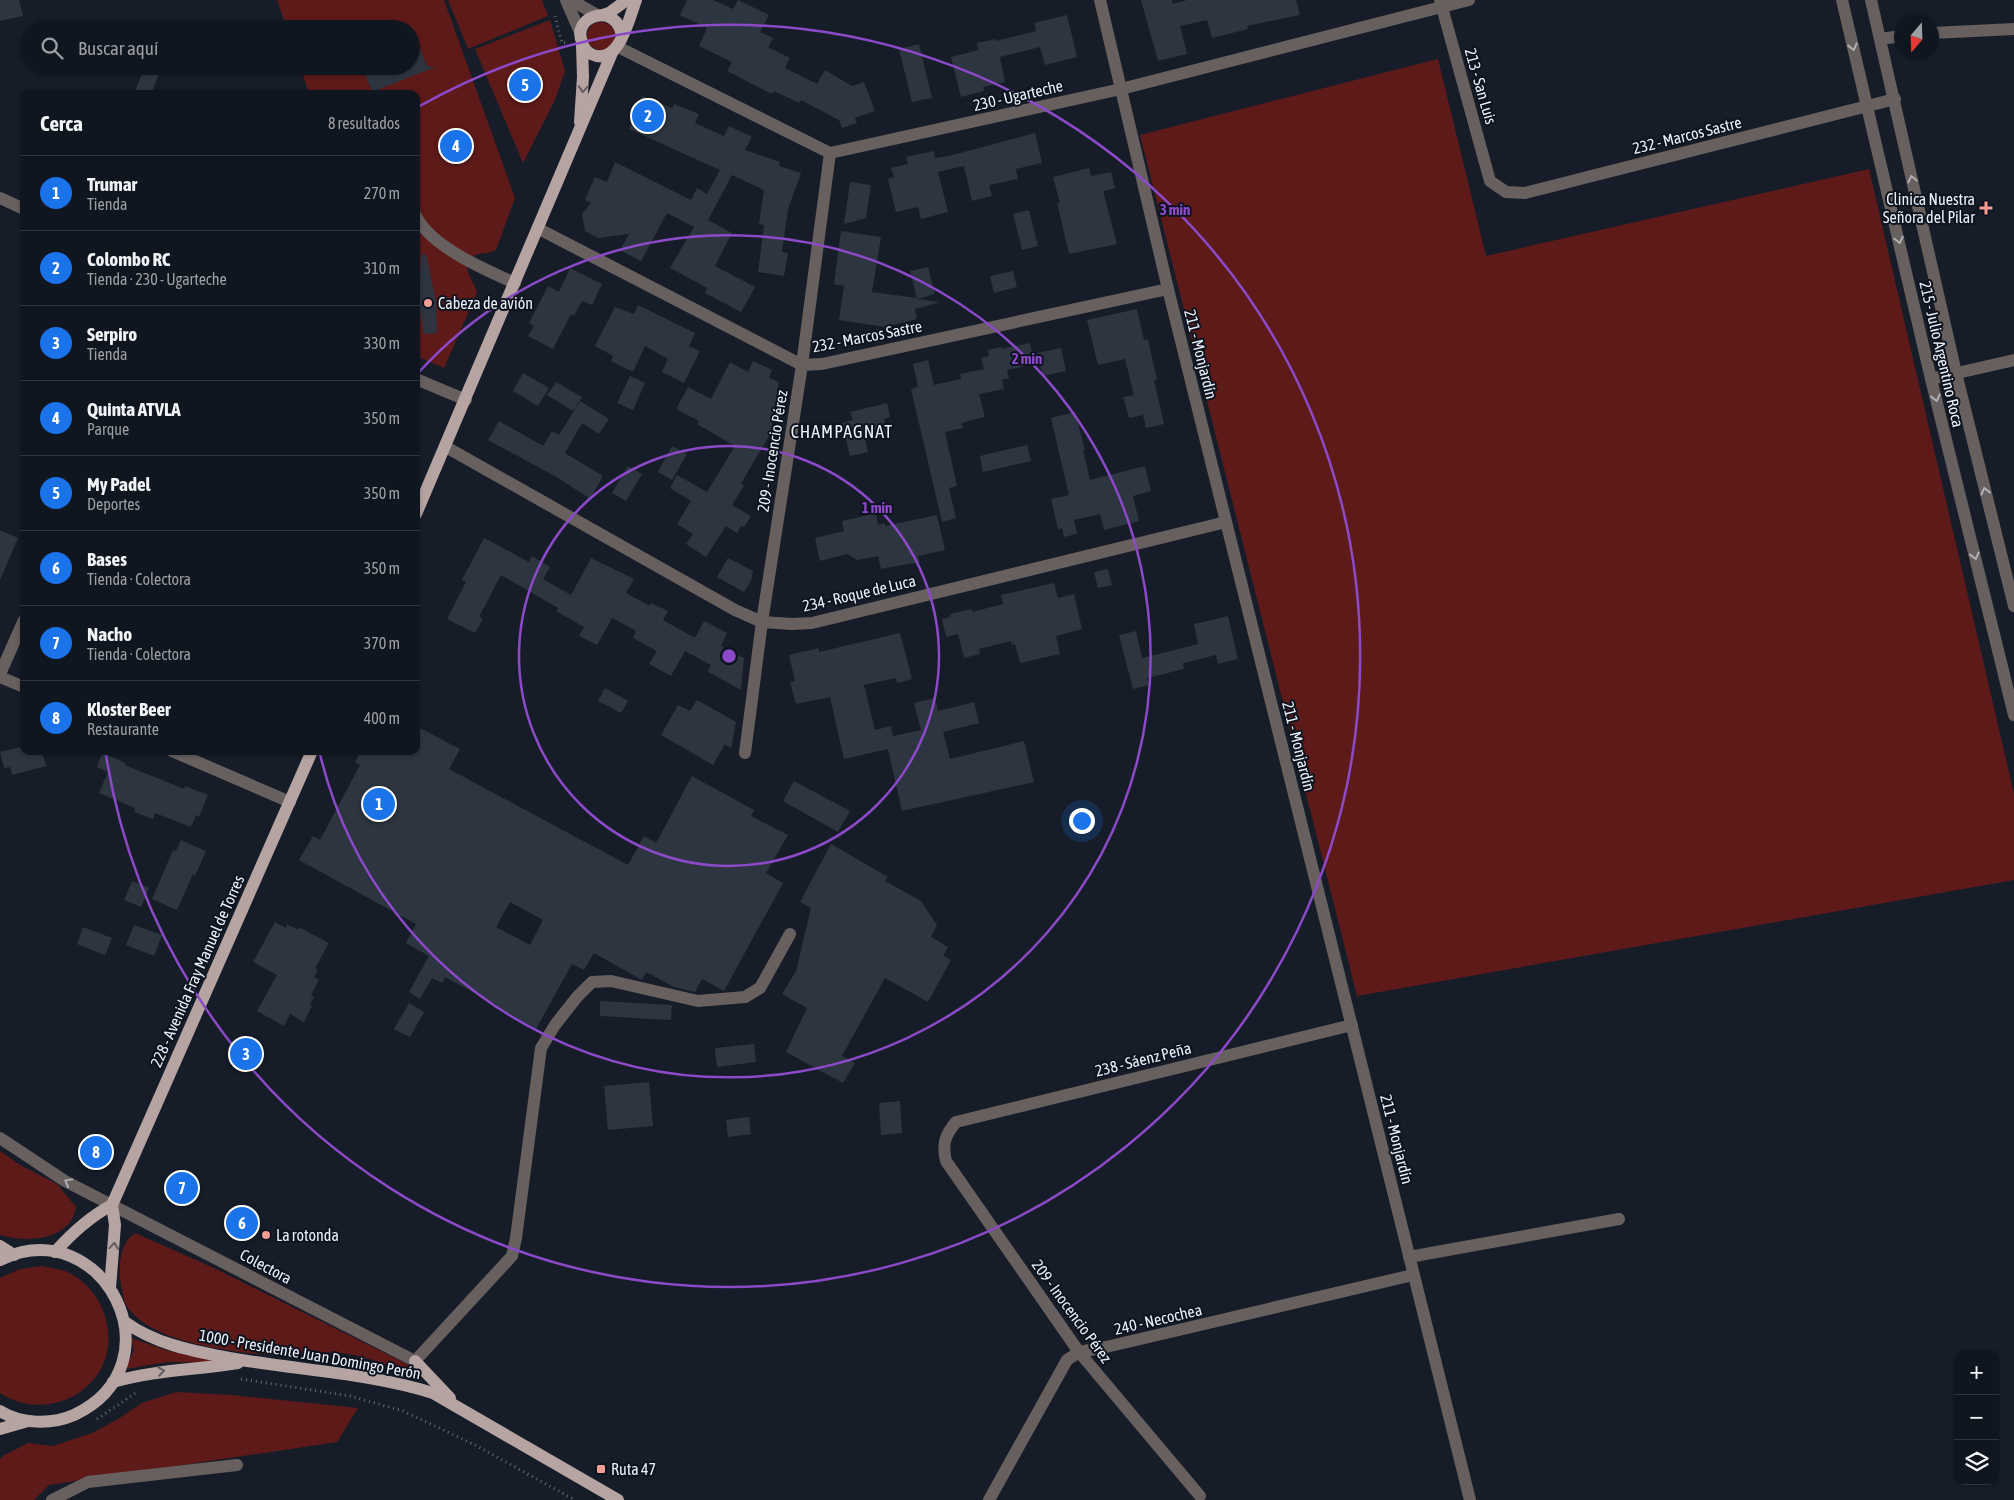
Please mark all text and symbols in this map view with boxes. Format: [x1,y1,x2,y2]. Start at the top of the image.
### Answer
north arrow [1894,15,1939,60]
search box [20,20,420,75]
icon: search [38,34,66,62]
text: Buscar aquí [78,37,158,59]
one-way arrow [1847,43,1858,52]
street label: 213 - San Luis [1462,46,1501,126]
pin: 5 [509,66,541,104]
street label: 230 - Ugarteche [971,76,1065,115]
one-way arrow [577,85,588,93]
pin: 2 [632,97,664,135]
text: Cerca [40,111,83,135]
street label: 232 - Marcos Sastre [1631,113,1743,157]
text: 8 resultados [328,114,400,132]
pin: 4 [440,127,472,165]
text: Trumar [87,173,137,195]
one-way arrow [1908,175,1918,183]
text: 1 [52,184,60,202]
text: 270 m [364,184,400,202]
place label: Clinica Nuestra Señora del Pilar [1883,190,1975,226]
text: Tienda [87,195,127,213]
text: 3 min [1160,201,1190,218]
marker: Clinica Nuestra Señora del Pilar [1979,201,1993,215]
one-way arrow [1893,235,1904,244]
text: Colombo RC [87,248,170,270]
text: 2 [52,259,60,277]
text: 310 m [364,259,400,277]
text: Tienda · 230 - Ugarteche [87,270,227,288]
street label: 215 - Julio Argentino Roca [1915,279,1968,429]
place label: Cabeza de avión [438,294,533,312]
marker: Cabeza de avión [422,297,434,309]
street label: 211 - Monjardín [1180,307,1221,401]
street label: 232 - Marcos Sastre [811,317,923,355]
text: Serpiro [87,323,137,345]
text: 3 [52,334,60,352]
text: 330 m [364,334,400,352]
text: Tienda [87,345,127,363]
text: 2 min [1012,350,1042,367]
street label: 209 - Inocencio Pérez [753,388,791,513]
one-way arrow [1930,393,1941,402]
text: Quinta ATVLA [87,398,181,420]
text: 4 [52,409,60,427]
text: 350 m [364,409,400,427]
text: Parque [87,420,129,438]
district label: CHAMPAGNAT [791,421,893,442]
text: My Padel [87,473,151,495]
text: 5 [52,484,60,502]
text: 350 m [364,484,400,502]
one-way arrow [1981,487,1991,495]
text: Deportes [87,495,140,513]
text: 1 min [862,499,892,516]
text: Bases [87,548,127,570]
one-way arrow [1969,551,1980,560]
text: 6 [52,559,60,577]
text: 350 m [364,559,400,577]
text: Tienda · Colectora [87,570,191,588]
street label: 234 - Roque de Luca [801,571,918,616]
text: Nacho [87,623,132,645]
text: 7 [52,634,60,652]
text: 370 m [364,634,400,652]
text: Tienda · Colectora [87,645,191,663]
centre of rings [720,647,738,665]
text: Kloster Beer [87,698,171,720]
street label: 211 - Monjardín [1278,699,1319,793]
text: 8 [52,709,60,727]
text: 400 m [364,709,400,727]
text: Restaurante [87,720,159,738]
pin: 1 [363,785,395,823]
your location [1069,808,1095,834]
street label: 228 - Avenida Fray Manuel de Torres [146,872,249,1070]
pin: 3 [230,1035,262,1073]
street label: 238 - Sáenz Peña [1093,1038,1193,1080]
street label: 211 - Monjardín [1376,1092,1417,1186]
pin: 8 [80,1133,112,1171]
pin: 7 [166,1169,198,1207]
one-way arrow [65,1178,74,1188]
pin: 6 [226,1204,258,1242]
place label: La rotonda [276,1226,339,1244]
marker: La rotonda [260,1229,272,1241]
one-way arrow [108,1242,119,1250]
street label: Colectora [237,1245,295,1287]
street label: 209 - Inocencio Pérez [1028,1256,1116,1366]
street label: 240 - Necochea [1112,1300,1204,1338]
street label: 1000 - Presidente Juan Domingo Perón [197,1326,422,1383]
map controls [1954,1350,1999,1485]
button: + [1954,1350,1999,1395]
one-way arrow [157,1366,165,1377]
button: − [1954,1395,1999,1440]
button: layers [1954,1440,1999,1485]
place label: Ruta 47 [611,1460,656,1478]
marker: Ruta 47 [595,1463,607,1475]

